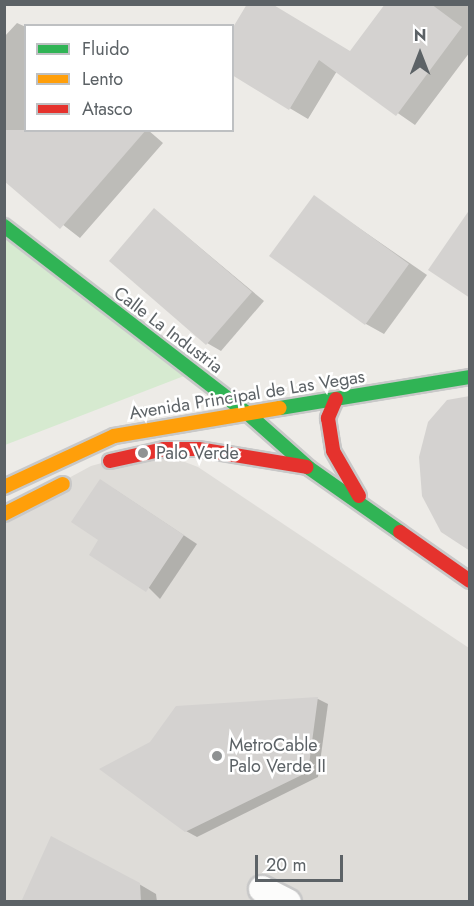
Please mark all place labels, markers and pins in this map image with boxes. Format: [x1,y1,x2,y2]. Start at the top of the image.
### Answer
place label: Palo Verde [156,442,239,464]
marker: Palo Verde [134,444,152,462]
place label: MetroCable Palo Verde II [229,735,326,777]
marker: MetroCable Palo Verde II [210,749,224,763]

